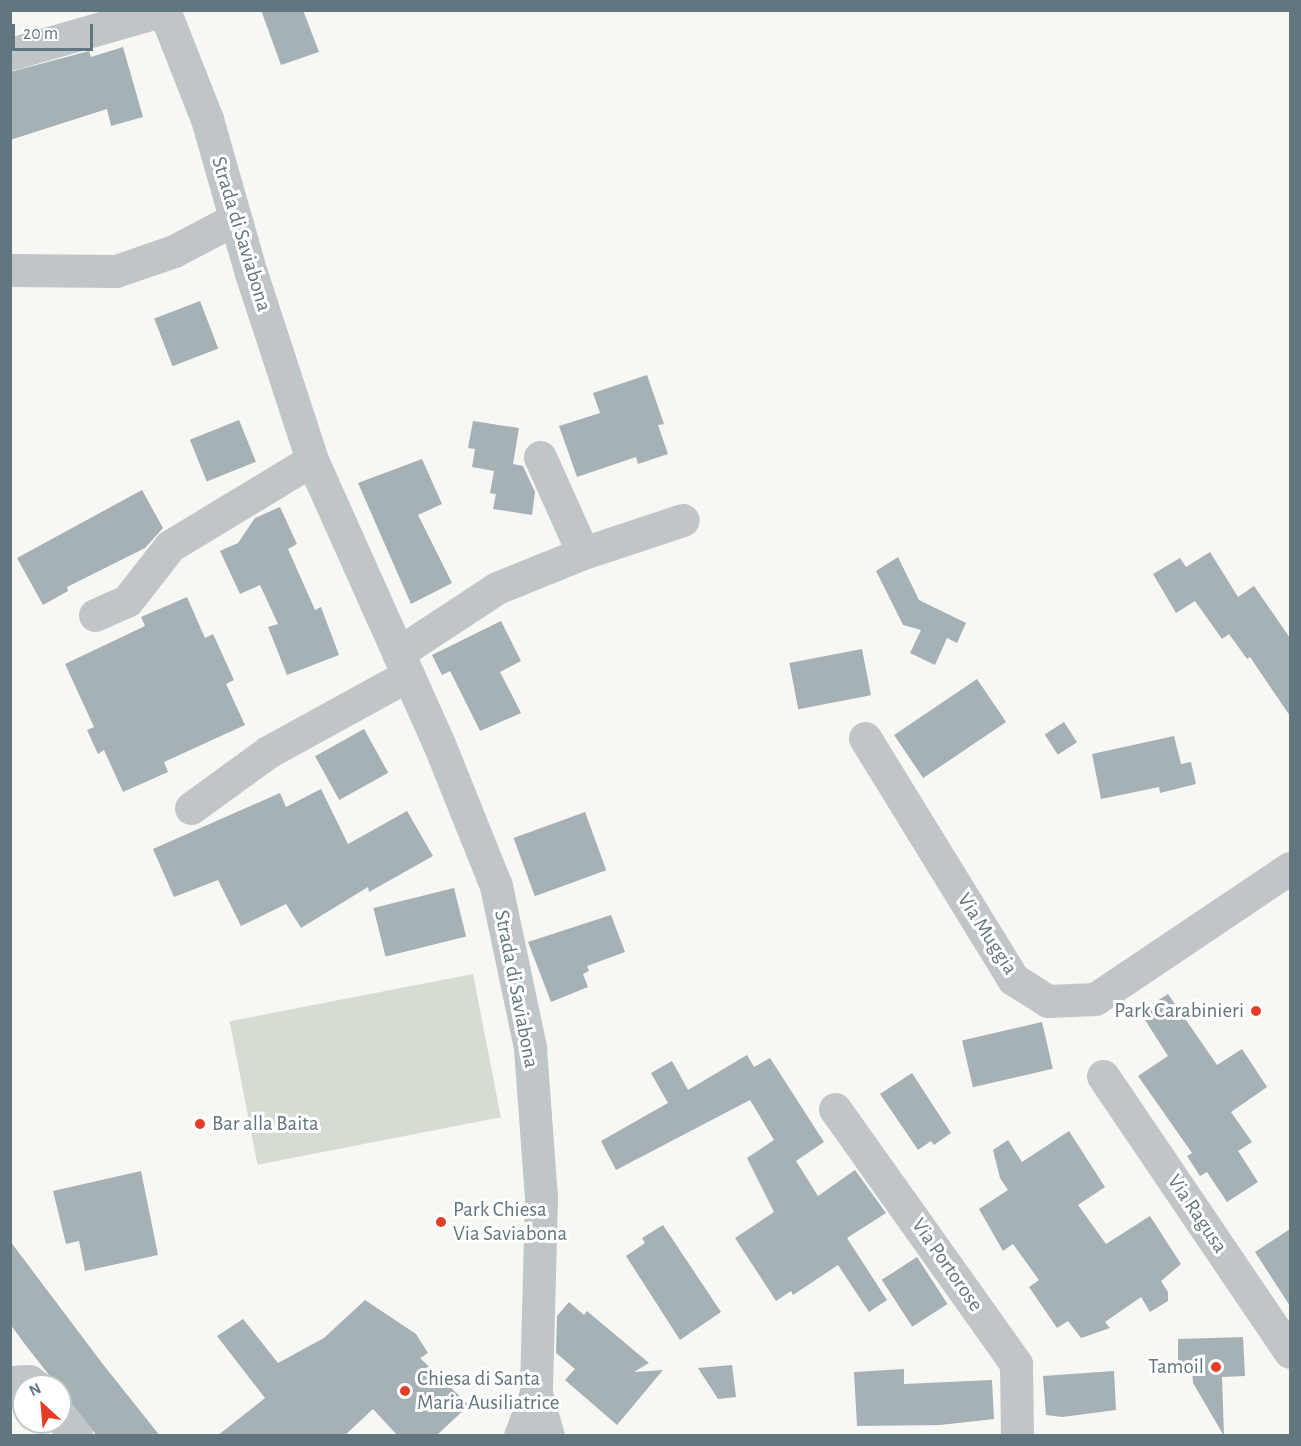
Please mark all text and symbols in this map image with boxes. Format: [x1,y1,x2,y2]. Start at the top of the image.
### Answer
scale bar [15,12,96,50]
text: 20 m [23,25,58,43]
street label: Strada di Saviabona [206,154,276,314]
street label: Via Muggia [951,888,1023,980]
street label: Strada di Saviabona [488,908,544,1070]
place label: Park Carabinieri [1114,998,1244,1024]
marker: Park Carabinieri [1249,1004,1263,1018]
place label: Bar alla Baita [212,1111,319,1137]
marker: Bar alla Baita [193,1117,207,1131]
street label: Via Ragusa [1162,1170,1232,1258]
place label: Park Chiesa Via Saviabona [453,1197,567,1247]
street label: Via Portorose [906,1214,988,1316]
marker: Park Chiesa Via Saviabona [434,1215,448,1229]
place label: Tamoil [1148,1354,1204,1380]
marker: Tamoil [1209,1360,1223,1374]
place label: Chiesa di Santa Maria Ausiliatrice [417,1366,559,1416]
north arrow [12,1374,72,1434]
text: N [26,1380,43,1399]
marker: Chiesa di Santa Maria Ausiliatrice [398,1384,412,1398]

